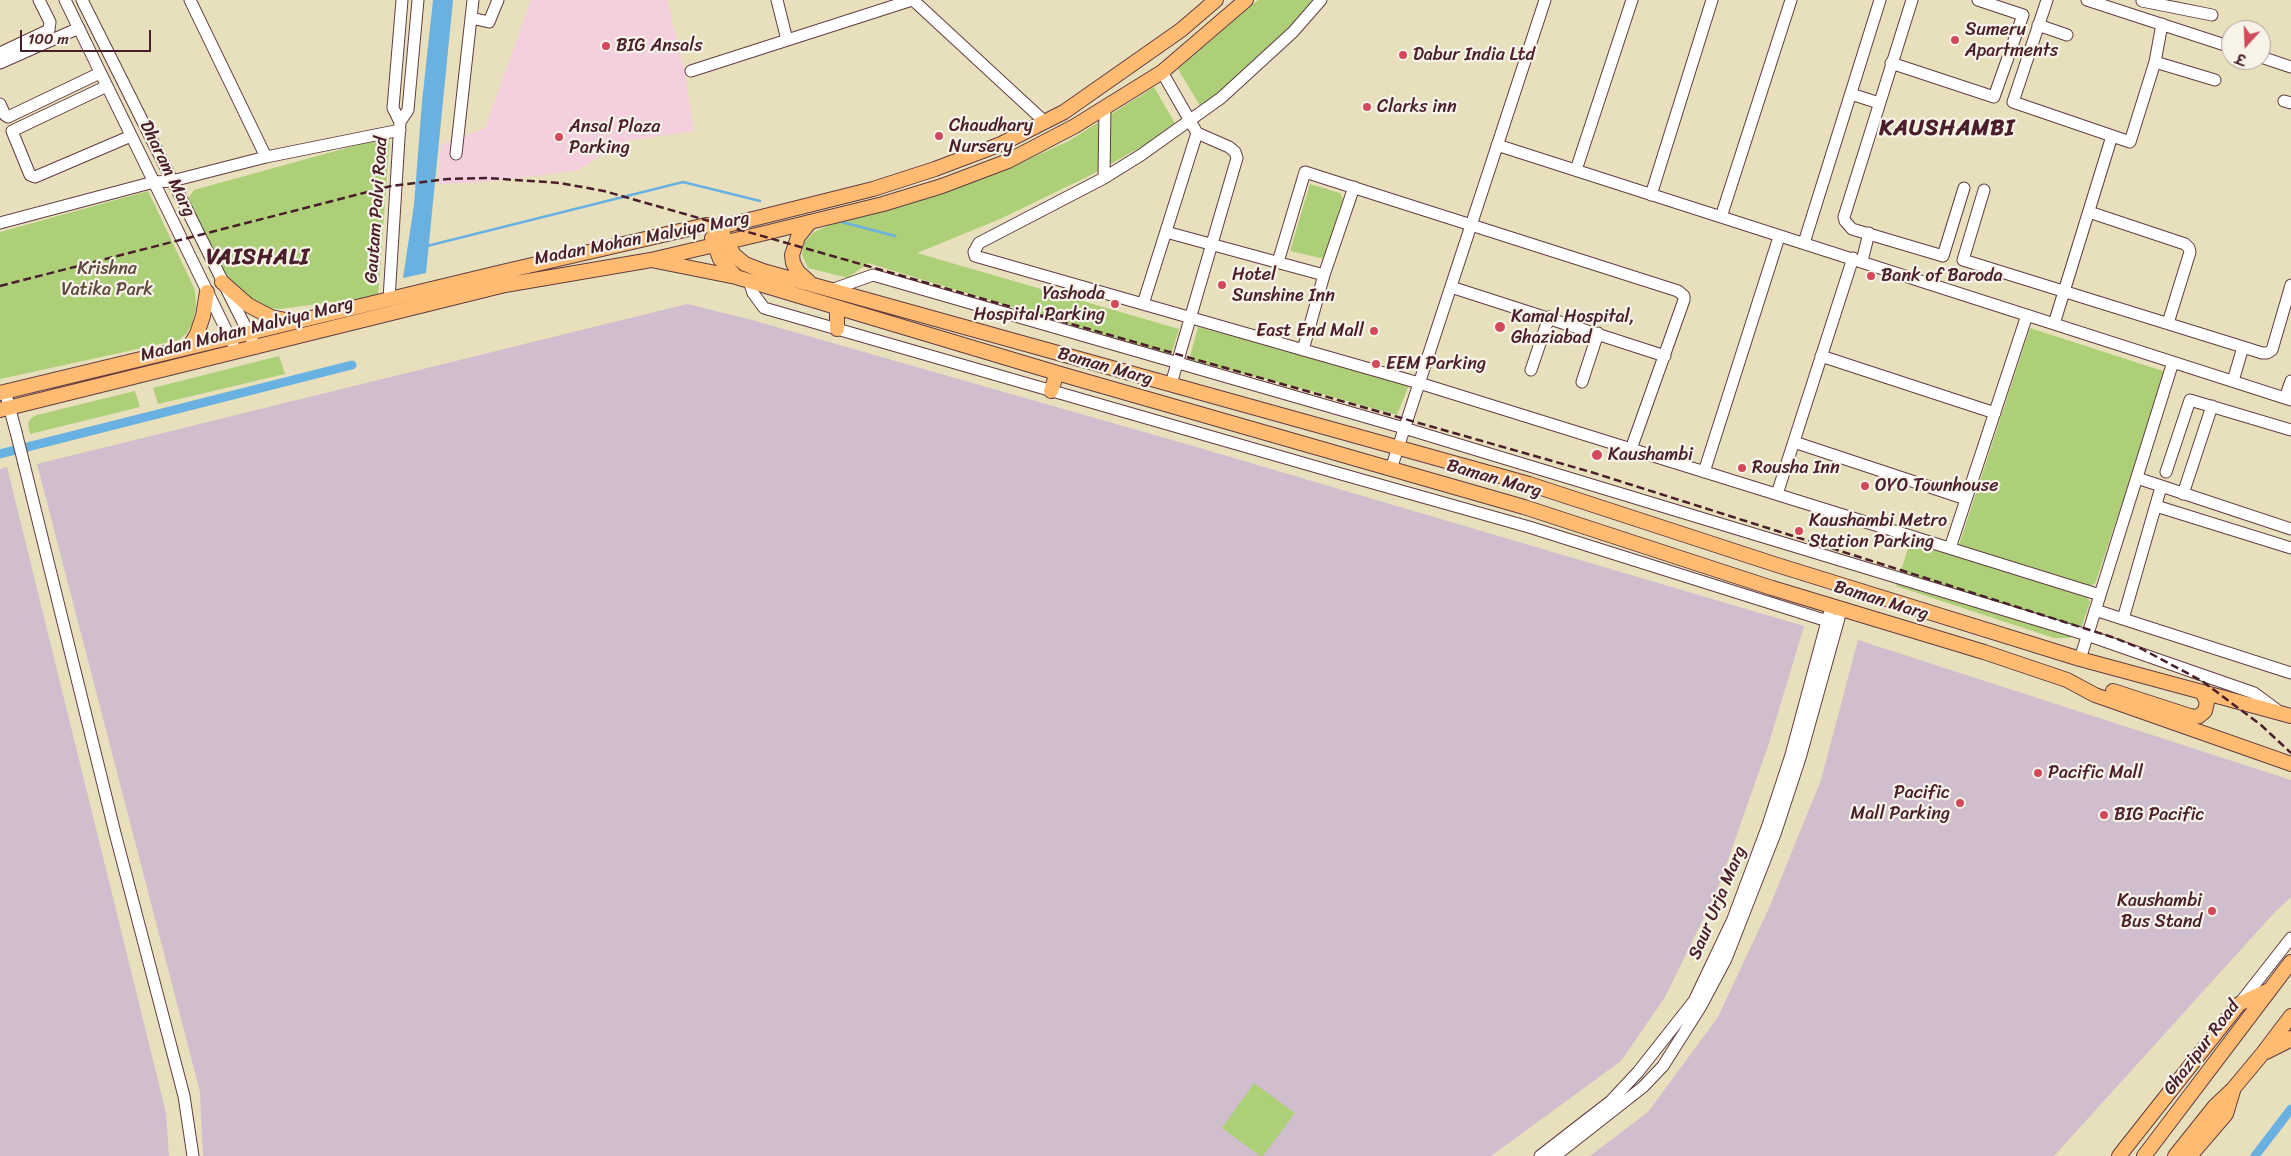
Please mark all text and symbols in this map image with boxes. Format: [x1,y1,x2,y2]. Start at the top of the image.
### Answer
place label: Sumeru Apartments [1965,19,2058,62]
scale bar [22,20,154,52]
north arrow [2221,20,2271,70]
text: 100 m [28,26,69,52]
marker: Sumeru Apartments [1949,34,1961,46]
place label: BIG Ansals [616,35,703,57]
marker: BIG Ansals [600,40,612,52]
place label: Dabur India Ltd [1413,44,1535,66]
text: उ [2232,45,2250,72]
marker: Dabur India Ltd [1397,49,1409,61]
place label: Clarks inn [1377,96,1457,118]
marker: Clarks inn [1361,101,1373,113]
place label: Chaudhary Nursery [949,115,1033,158]
place label: Ansal Plaza Parking [569,116,660,158]
district label: KAUSHAMBI [1878,116,2016,142]
street label: Dharam Marg [134,117,200,221]
marker: Chaudhary Nursery [933,130,945,142]
marker: Ansal Plaza Parking [553,131,565,143]
street label: Gautam Palvi Road [361,136,393,284]
street label: Madan Mohan Malviya Marg [533,208,751,270]
district label: VAISHALI [206,245,310,271]
park label: Krishna Vatika Park [61,258,153,300]
place label: Hotel Sunshine Inn [1232,264,1335,306]
place label: Bank of Baroda [1881,265,2003,287]
marker: Bank of Baroda [1865,270,1877,282]
marker: Hotel Sunshine Inn [1216,279,1228,291]
place label: Yashoda Hospital Parking [974,283,1105,326]
street label: Madan Mohan Malviya Marg [138,293,356,367]
marker: Yashoda Hospital Parking [1109,298,1121,310]
place label: Kamal Hospital, Ghaziabad [1511,306,1635,348]
place label: East End Mall [1256,320,1364,342]
marker: Kamal Hospital, Ghaziabad [1493,320,1507,334]
marker: East End Mall [1368,325,1380,337]
street label: Baman Marg [1055,343,1155,391]
place label: EEM Parking [1386,353,1486,375]
marker: EEM Parking [1370,358,1382,370]
place label: Kaushambi [1608,444,1693,466]
marker: Kaushambi [1590,448,1604,462]
street label: Baman Marg [1444,455,1544,503]
place label: Rousha Inn [1752,457,1840,479]
marker: Rousha Inn [1736,462,1748,474]
place label: OYO Townhouse [1875,475,1998,497]
marker: OYO Townhouse [1859,480,1871,492]
place label: Kaushambi Metro Station Parking [1809,510,1947,552]
marker: Kaushambi Metro Station Parking [1793,525,1805,537]
street label: Baman Marg [1831,576,1931,626]
place label: Pacific Mall [2048,762,2143,784]
marker: Pacific Mall [2032,767,2044,779]
place label: Pacific Mall Parking [1851,782,1950,824]
marker: Pacific Mall Parking [1954,797,1966,809]
place label: BIG Pacific [2114,804,2205,826]
marker: BIG Pacific [2098,809,2110,821]
street label: Saur Urja Marg [1684,843,1752,963]
place label: Kaushambi Bus Stand [2117,890,2202,932]
marker: Kaushambi Bus Stand [2206,905,2218,917]
street label: Ghazipur Road [2159,996,2245,1100]

